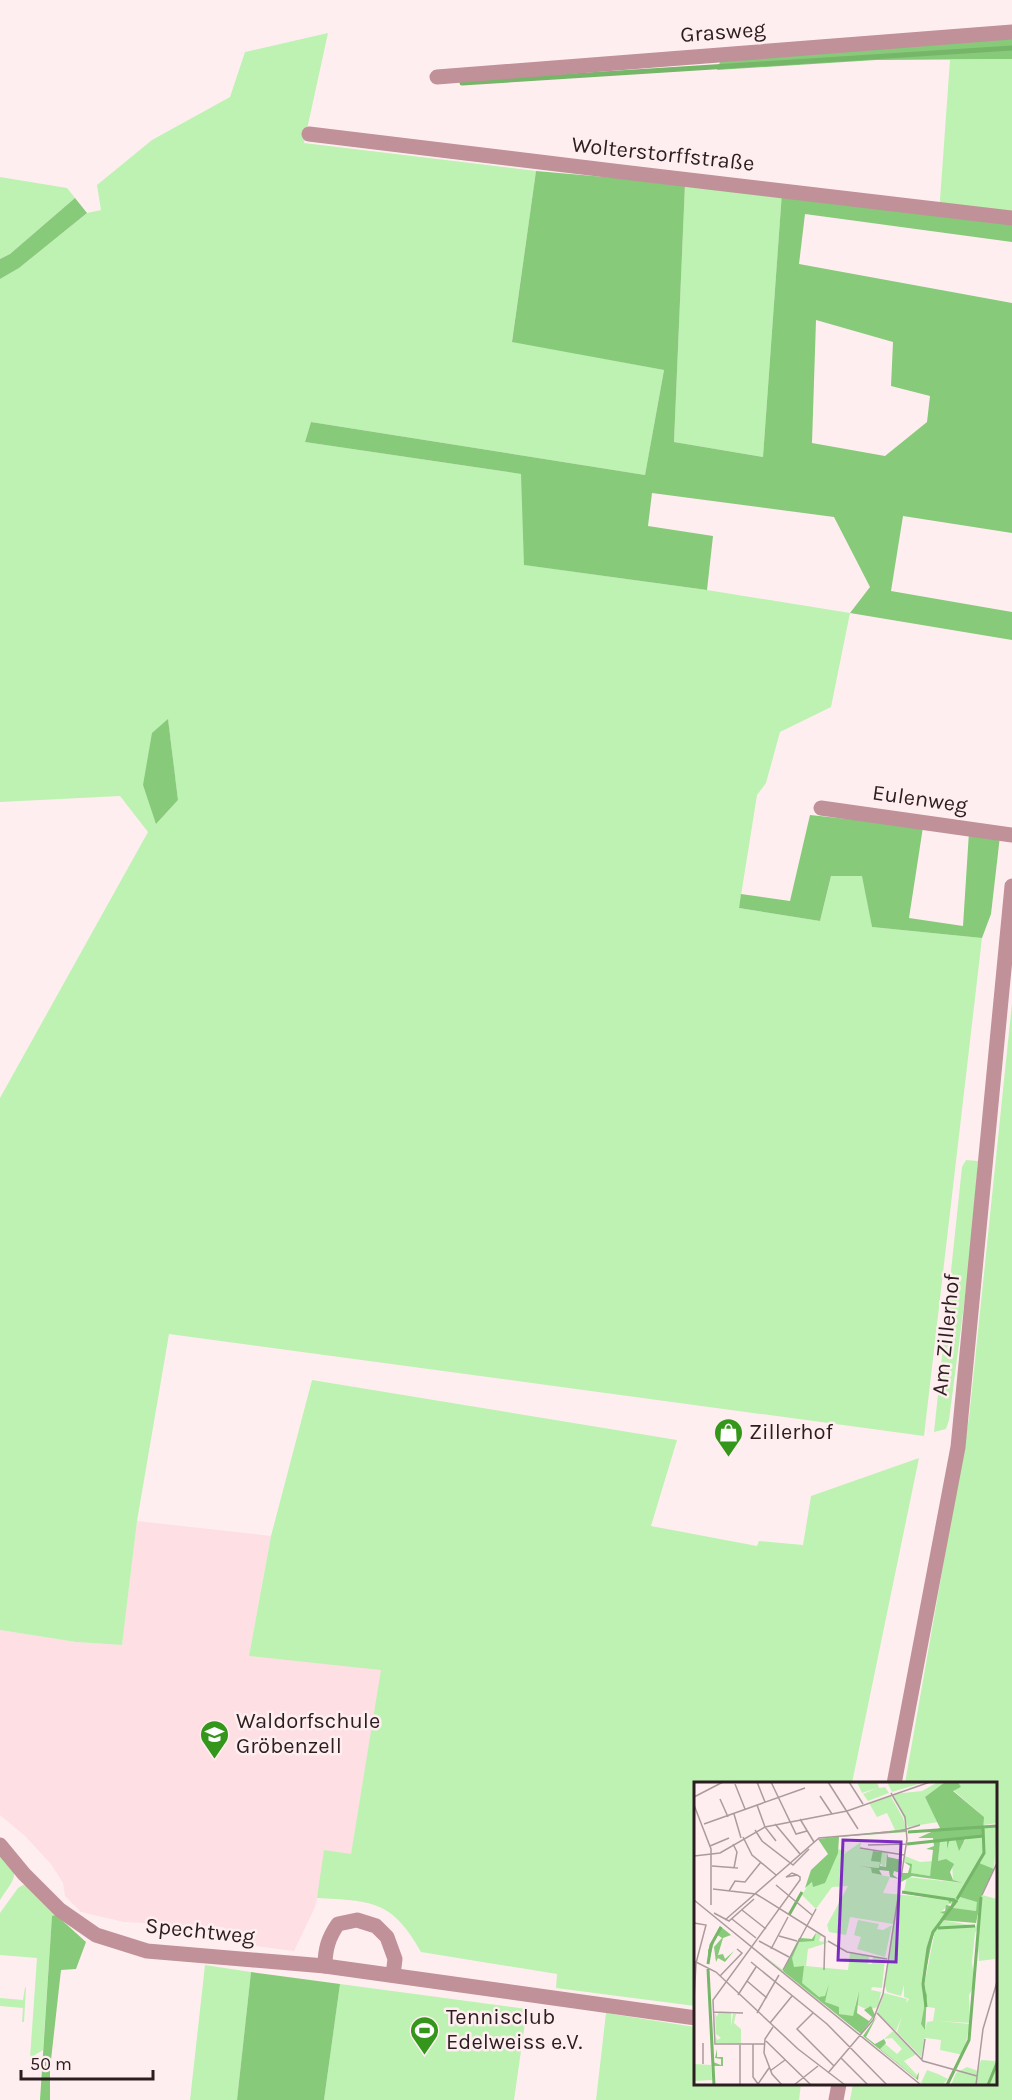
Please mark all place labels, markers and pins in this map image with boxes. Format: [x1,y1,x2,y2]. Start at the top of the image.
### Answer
shop icon: Zillerhof [712,1416,744,1458]
place label: Zillerhof [749,1419,833,1445]
place label: Waldorfschule Gröbenzell [236,1708,380,1759]
school or university icon: Waldorfschule Gröbenzell [199,1718,231,1760]
place label: Tennisclub Edelweiss e.V. [446,2004,583,2055]
sports icon: Tennisclub Edelweiss e.V. [409,2014,441,2056]

